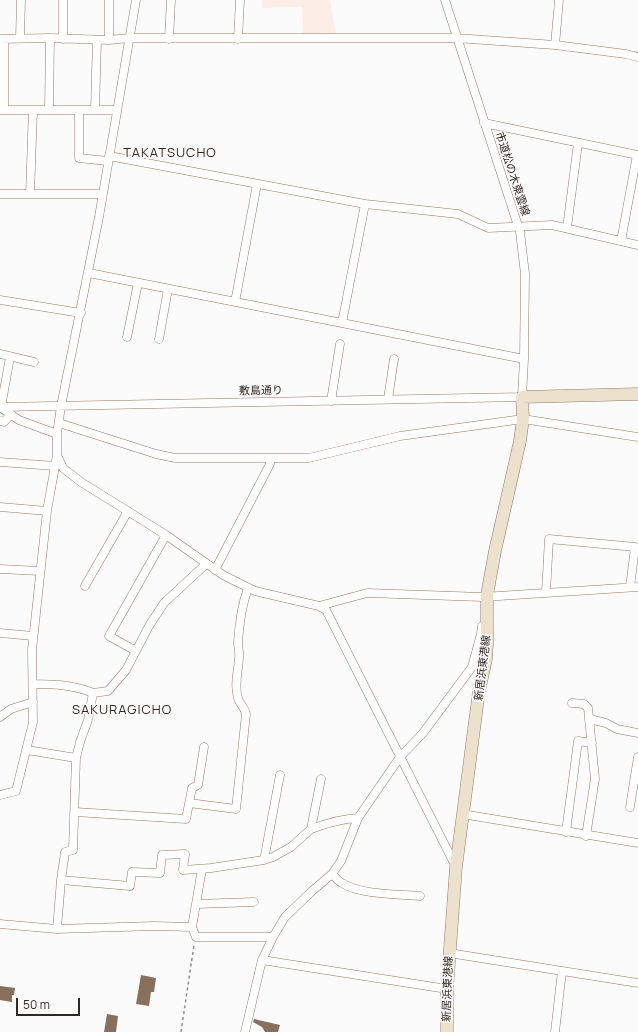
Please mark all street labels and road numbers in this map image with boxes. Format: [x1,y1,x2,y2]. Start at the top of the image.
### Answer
street label: 市道松の木東雲線 [492,130,532,218]
street label: 敷島通り [239,384,283,398]
street label: 新居浜東港線 [472,634,494,702]
street label: 新居浜東港線 [440,956,456,1022]

